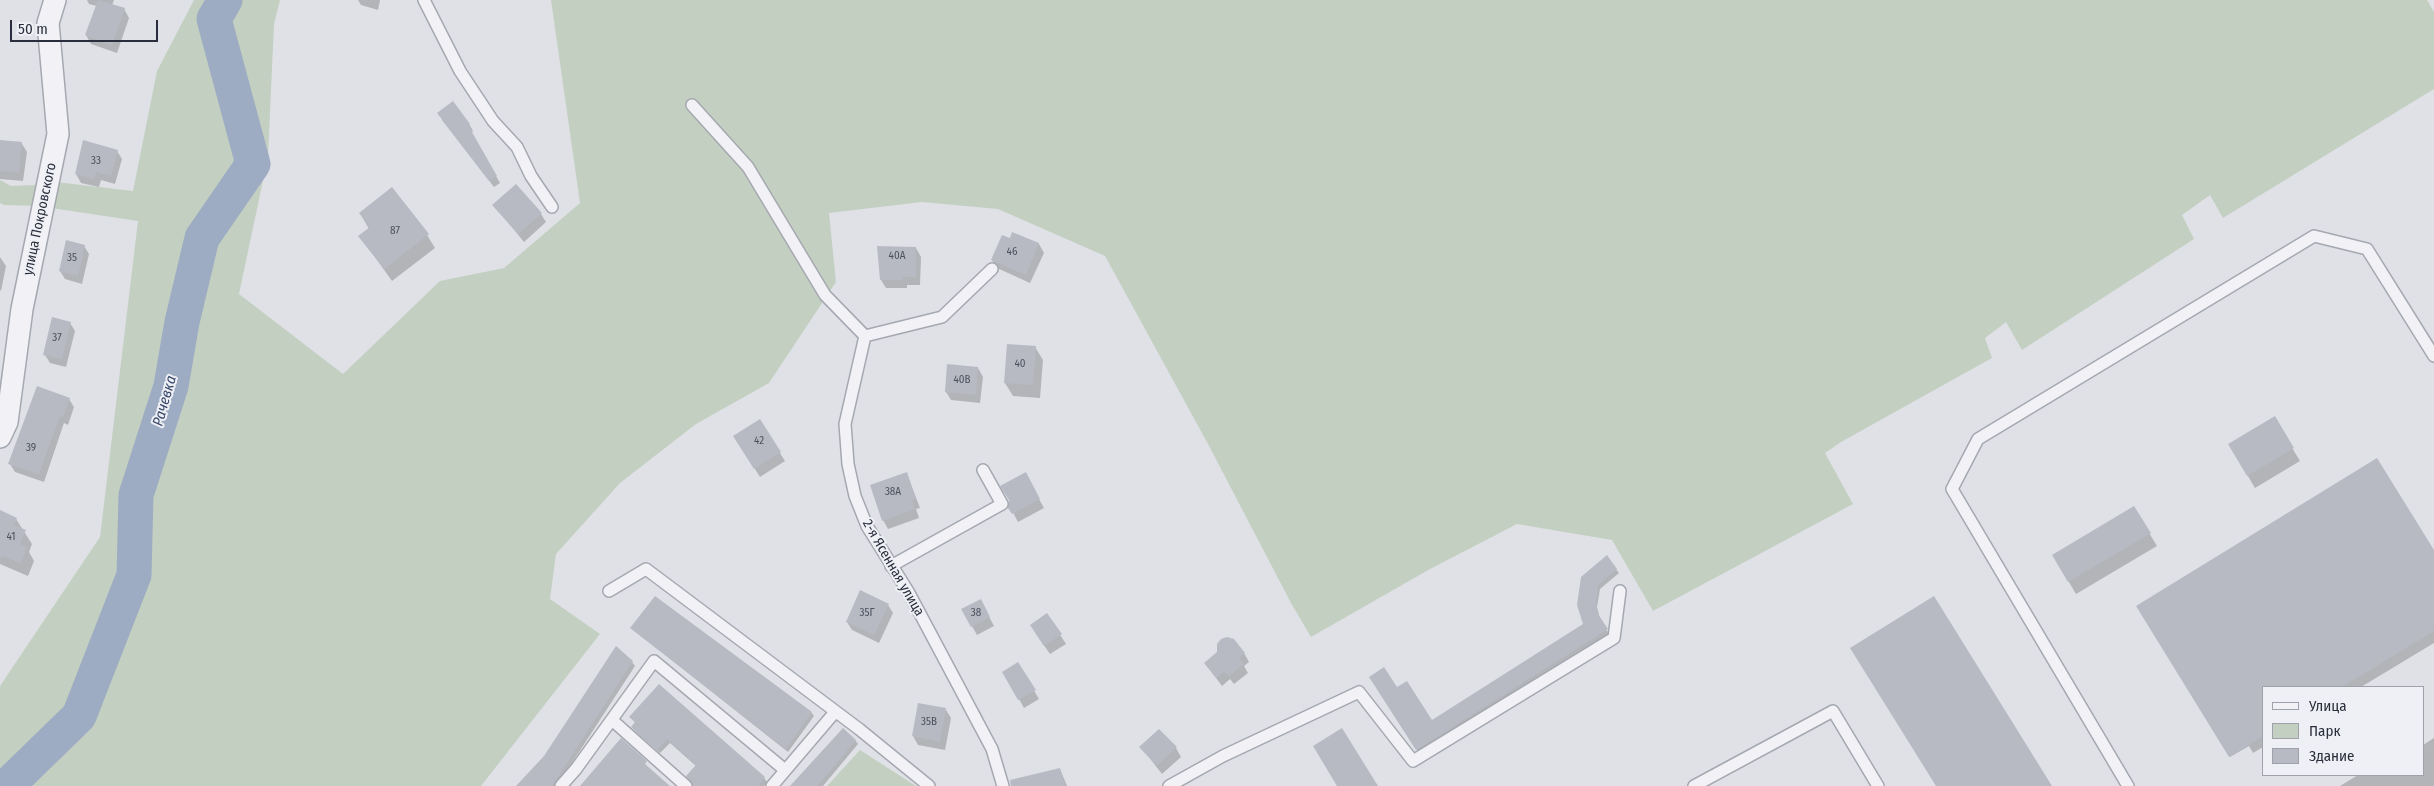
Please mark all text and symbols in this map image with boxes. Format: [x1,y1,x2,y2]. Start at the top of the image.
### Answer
scale bar [12,10,160,42]
text: 50 m [18,20,48,38]
house number: 33 [91,154,101,168]
street label: улица Покровского [20,161,60,277]
house number: 87 [390,224,400,238]
house number: 46 [1007,245,1017,259]
house number: 40А [889,249,905,263]
house number: 35 [67,251,77,265]
house number: 37 [52,331,62,345]
house number: 40 [1014,357,1026,371]
house number: 40В [953,373,971,387]
water label: Рачевка [149,374,181,428]
house number: 42 [754,434,764,448]
house number: 39 [26,441,36,455]
house number: 38А [885,485,901,499]
street label: 2-я Ясенная улица [859,517,927,619]
house number: 41 [6,530,16,544]
house number: 35Г [859,606,875,620]
house number: 38 [971,606,981,620]
legend [2262,686,2424,776]
text: Улица [2309,697,2347,715]
house number: 35В [921,715,937,729]
text: Парк [2309,722,2340,740]
text: Здание [2309,747,2355,765]

